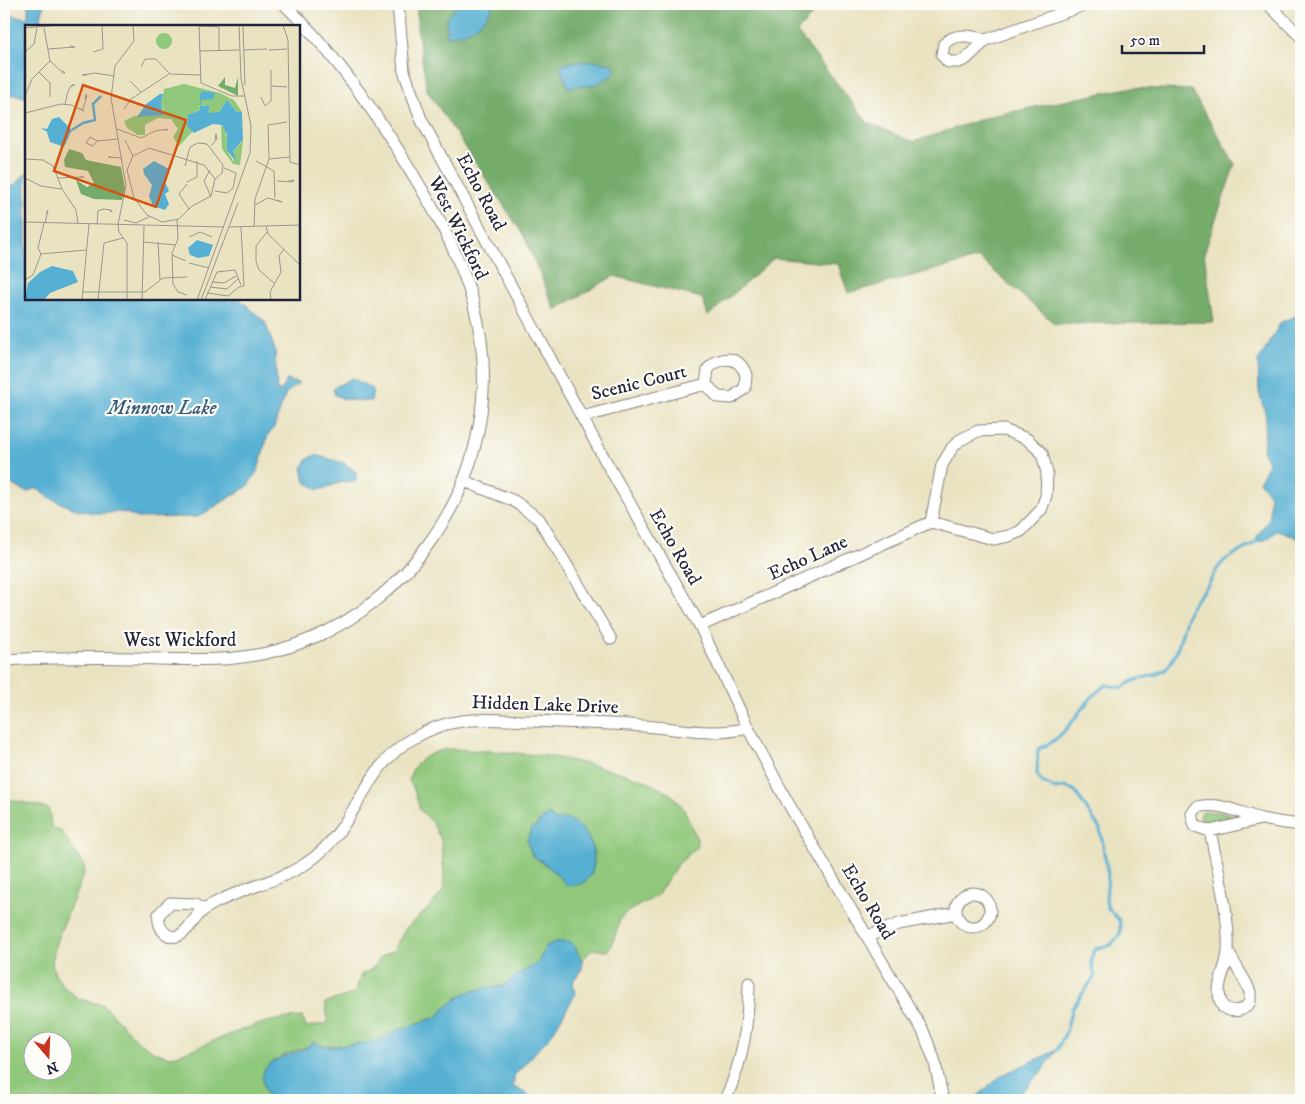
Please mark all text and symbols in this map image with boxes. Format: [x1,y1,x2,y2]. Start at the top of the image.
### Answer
scale bar [1122,22,1205,54]
inset map [25,25,300,300]
text: 50 m [1130,31,1160,50]
street label: Echo Road [451,149,511,235]
street label: West Wickford [423,172,493,284]
street label: Scenic Court [589,360,689,406]
water label: Minnow Lake [106,396,218,421]
street label: Echo Road [644,505,706,590]
street label: Echo Lane [765,530,851,586]
street label: West Wickford [123,629,237,652]
street label: Hidden Lake Drive [471,691,619,719]
street label: Echo Road [836,860,900,944]
north arrow [22,1032,72,1082]
text: N [43,1057,60,1078]

